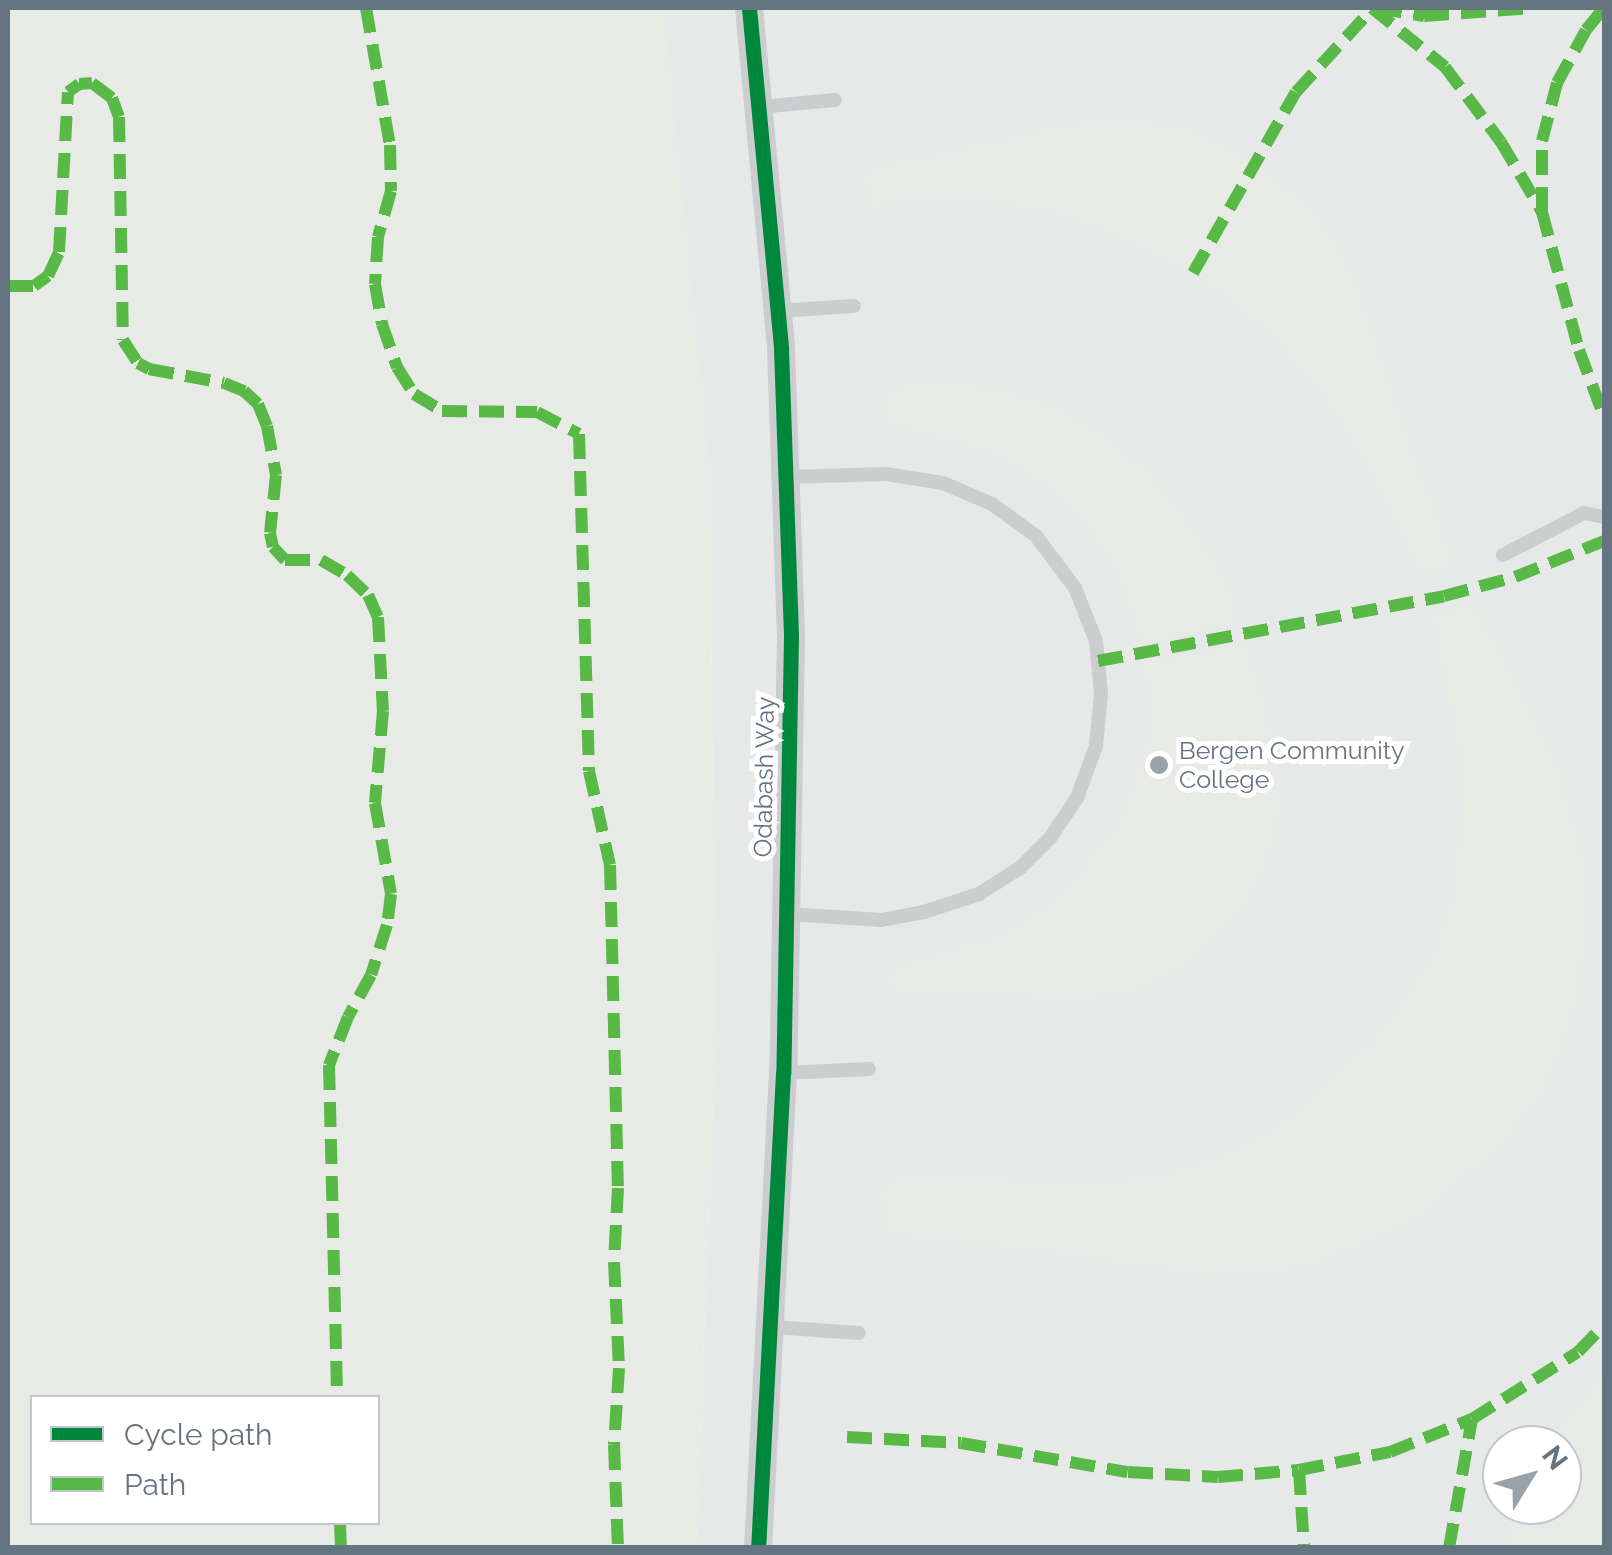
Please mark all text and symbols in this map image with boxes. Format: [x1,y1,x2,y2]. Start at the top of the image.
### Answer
street label: Odabash Way [748,696,780,858]
place label: Bergen Community College [1179,736,1405,795]
marker: Bergen Community College [1148,754,1170,776]
legend [30,1395,380,1525]
text: Cycle path [124,1417,272,1452]
north arrow [1482,1425,1582,1525]
text: N [1535,1439,1574,1476]
text: Path [124,1467,186,1502]

